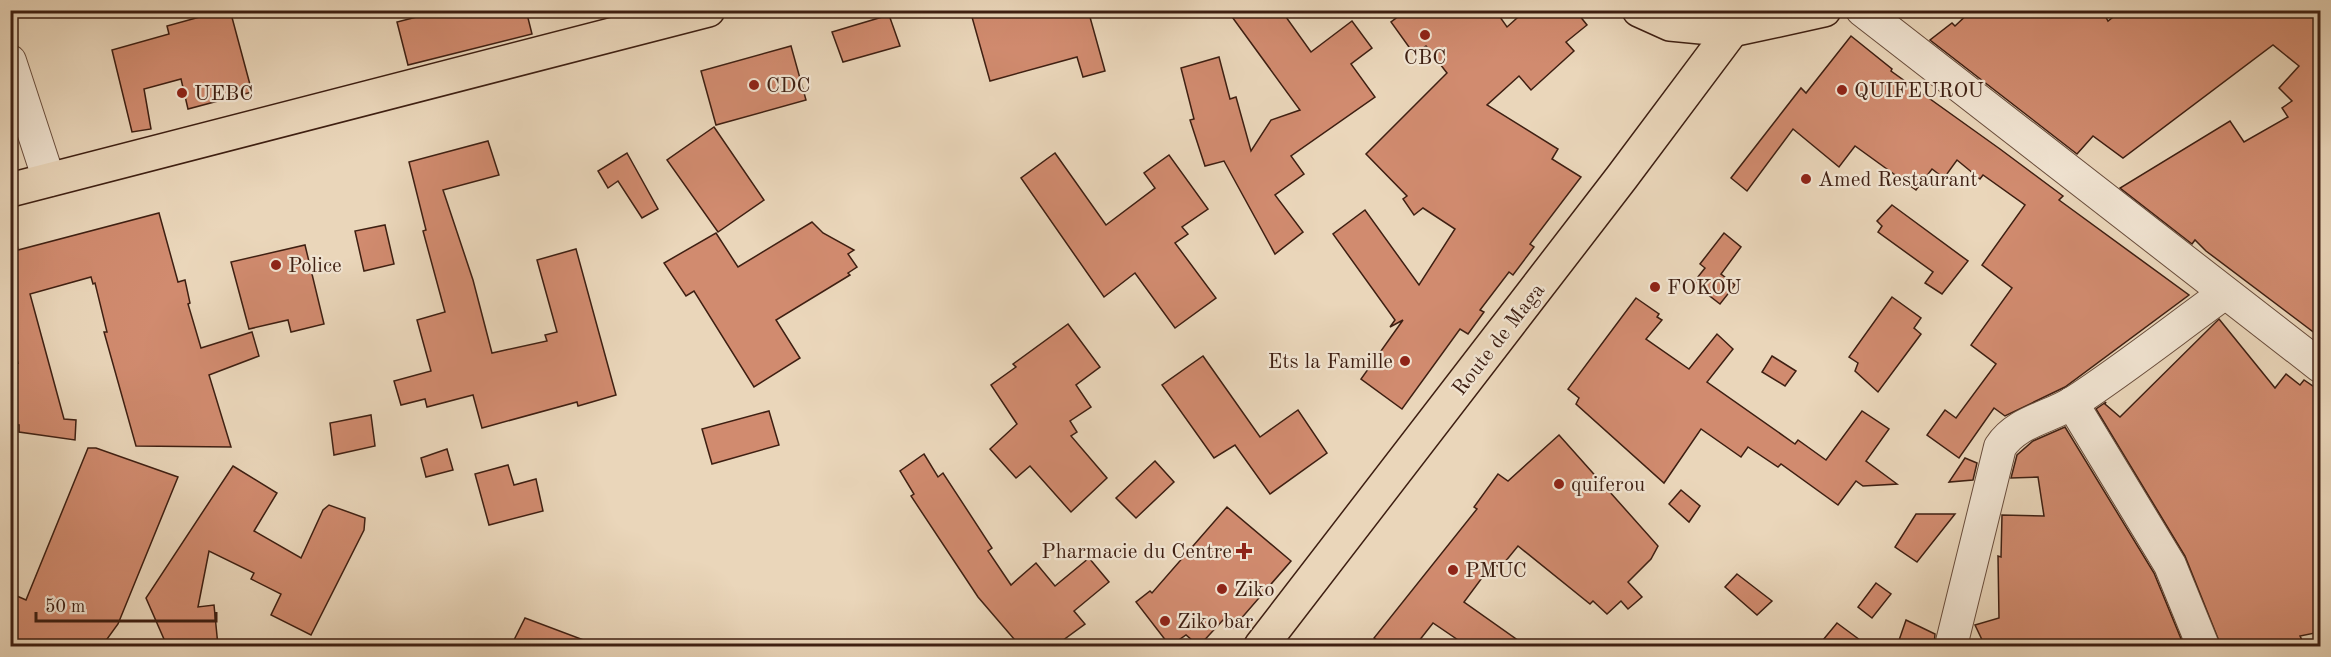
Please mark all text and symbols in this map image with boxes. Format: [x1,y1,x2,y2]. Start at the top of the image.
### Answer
marker: CBC [1418,28,1432,42]
place label: CBC [1404,48,1446,69]
place label: CDC [766,76,811,97]
marker: CDC [747,78,761,92]
place label: QUIFEUROU [1854,81,1984,102]
marker: QUIFEUROU [1835,83,1849,97]
place label: UEBC [194,84,253,105]
marker: UEBC [175,86,189,100]
place label: Amed Restaurant [1818,170,1978,191]
marker: Amed Restaurant [1799,172,1813,186]
place label: Police [288,256,342,277]
marker: Police [269,258,283,272]
place label: FOKOU [1667,278,1741,299]
street label: Route de Maga [1449,280,1549,400]
marker: FOKOU [1648,280,1662,294]
place label: Ets la Famille [1268,352,1393,373]
marker: Ets la Famille [1398,354,1412,368]
place label: quiferou [1571,475,1645,496]
marker: quiferou [1552,477,1566,491]
place label: Pharmacie du Centre [1041,542,1232,563]
marker: Pharmacie du Centre [1237,544,1251,558]
place label: PMUC [1465,561,1527,582]
marker: PMUC [1446,563,1460,577]
place label: Ziko [1234,580,1275,601]
marker: Ziko [1215,582,1229,596]
scale bar [36,585,216,623]
text: 50 m [45,598,85,616]
place label: Ziko bar [1177,612,1254,633]
marker: Ziko bar [1158,614,1172,628]

